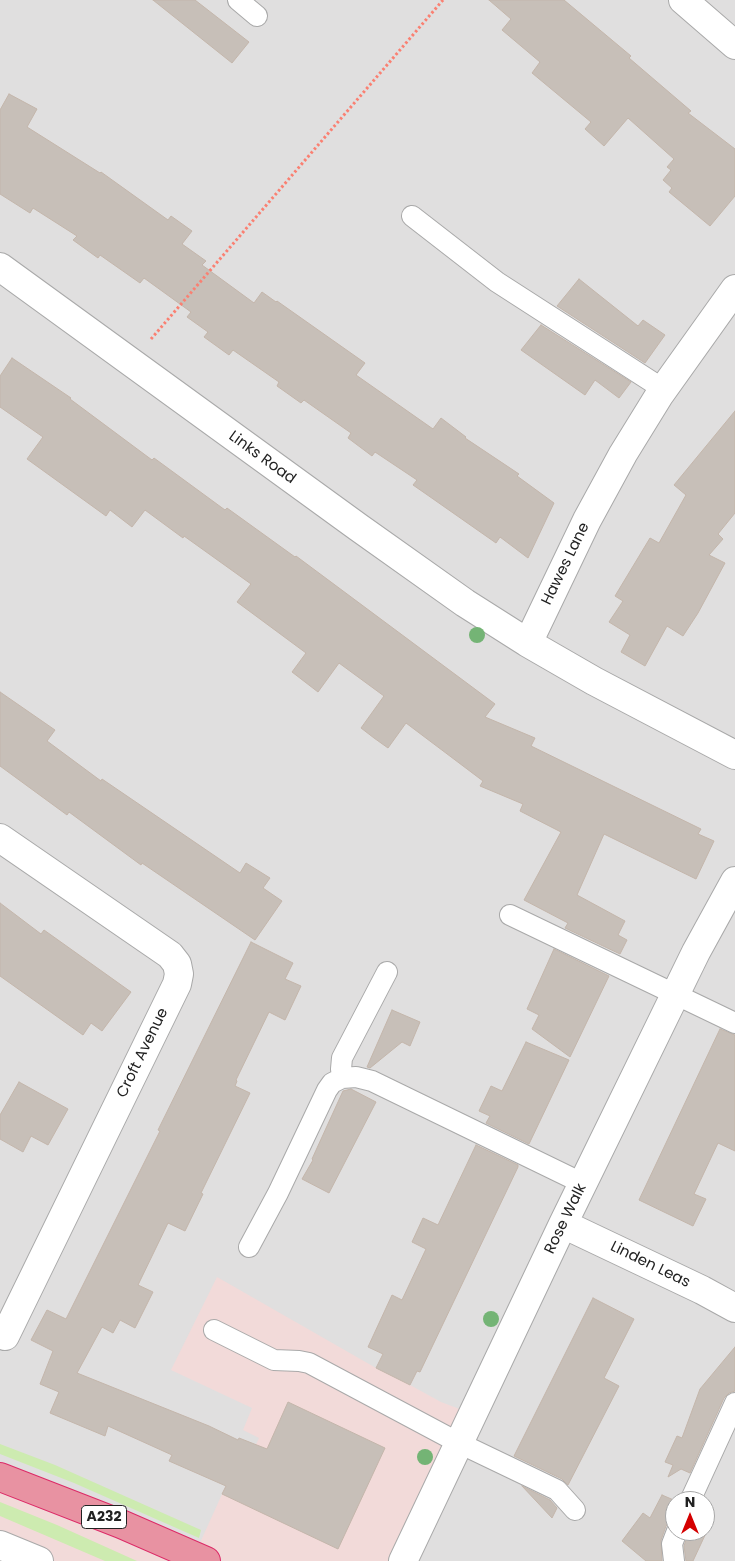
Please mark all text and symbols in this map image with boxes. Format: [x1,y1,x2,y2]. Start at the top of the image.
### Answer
street label: Links Road [225,428,299,488]
street label: Hawes Lane [538,520,594,608]
street label: Croft Avenue [114,1005,172,1101]
street label: Rose Walk [541,1181,591,1257]
street label: Linden Leas [607,1238,693,1292]
north arrow [665,1491,715,1541]
text: N [685,1492,695,1512]
road number: A232 [82,1505,126,1528]

